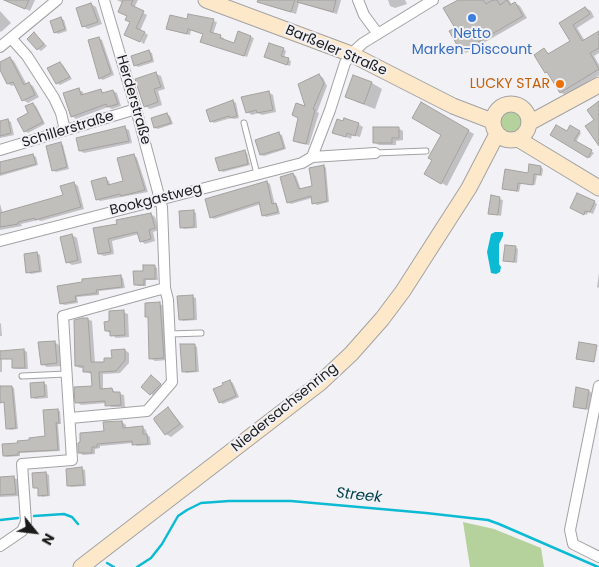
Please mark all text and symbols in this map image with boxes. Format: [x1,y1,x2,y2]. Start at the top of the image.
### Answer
marker: Netto Marken-Discount [466,12,478,24]
street label: Barßeler Straße [283,22,389,80]
place label: Netto Marken-Discount [412,26,532,58]
street label: Herderstraße [112,53,154,147]
place label: LUCKY STAR [470,76,550,92]
marker: LUCKY STAR [554,78,566,90]
street label: Schillerstraße [20,108,116,152]
street label: Bookgastweg [108,180,204,220]
street label: Niedersachsenring [229,360,341,456]
water label: Streek [335,485,383,507]
north arrow [10,507,60,557]
text: N [37,530,59,549]

